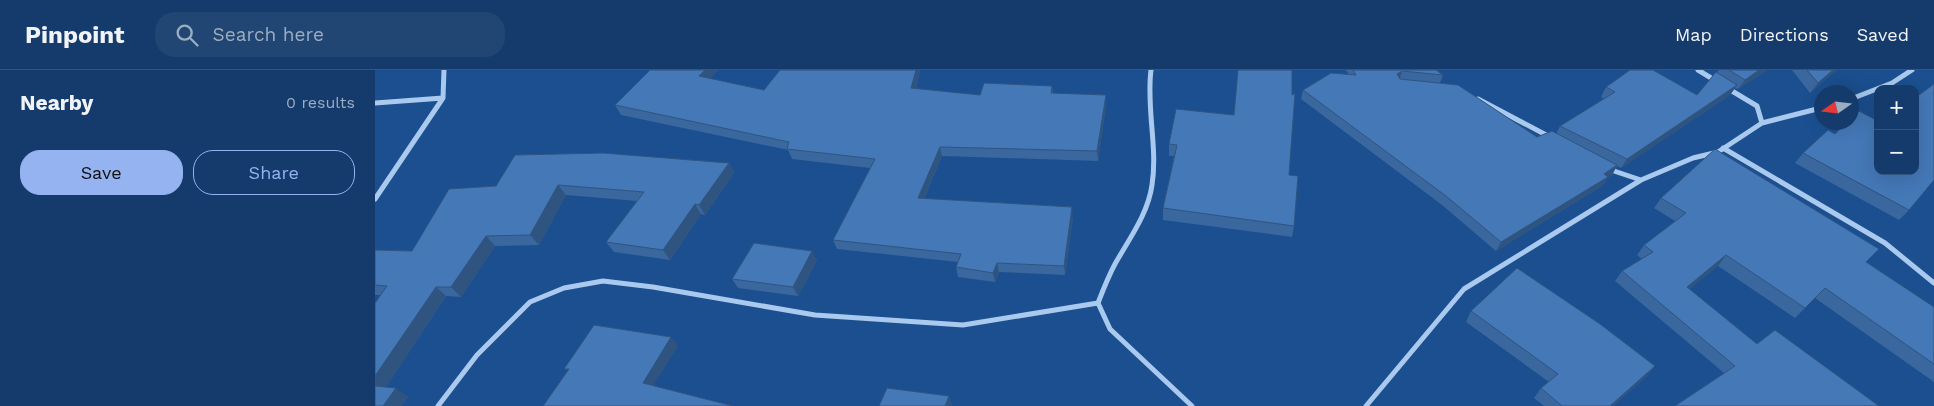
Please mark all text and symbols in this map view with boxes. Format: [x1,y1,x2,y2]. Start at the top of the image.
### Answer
search box [155,12,505,57]
text: Pinpoint [25,21,125,49]
icon: search [173,21,201,49]
text: Search here [213,23,324,46]
text: Map [1675,24,1712,45]
text: Directions [1740,24,1829,45]
text: Saved [1857,24,1909,45]
north arrow [1814,85,1859,130]
map controls [1874,85,1919,175]
button: + [1874,85,1919,130]
text: Nearby [20,90,93,115]
text: 0 results [286,93,355,112]
button: − [1874,130,1919,175]
button: Save [20,150,183,195]
button: Share [193,150,355,195]

